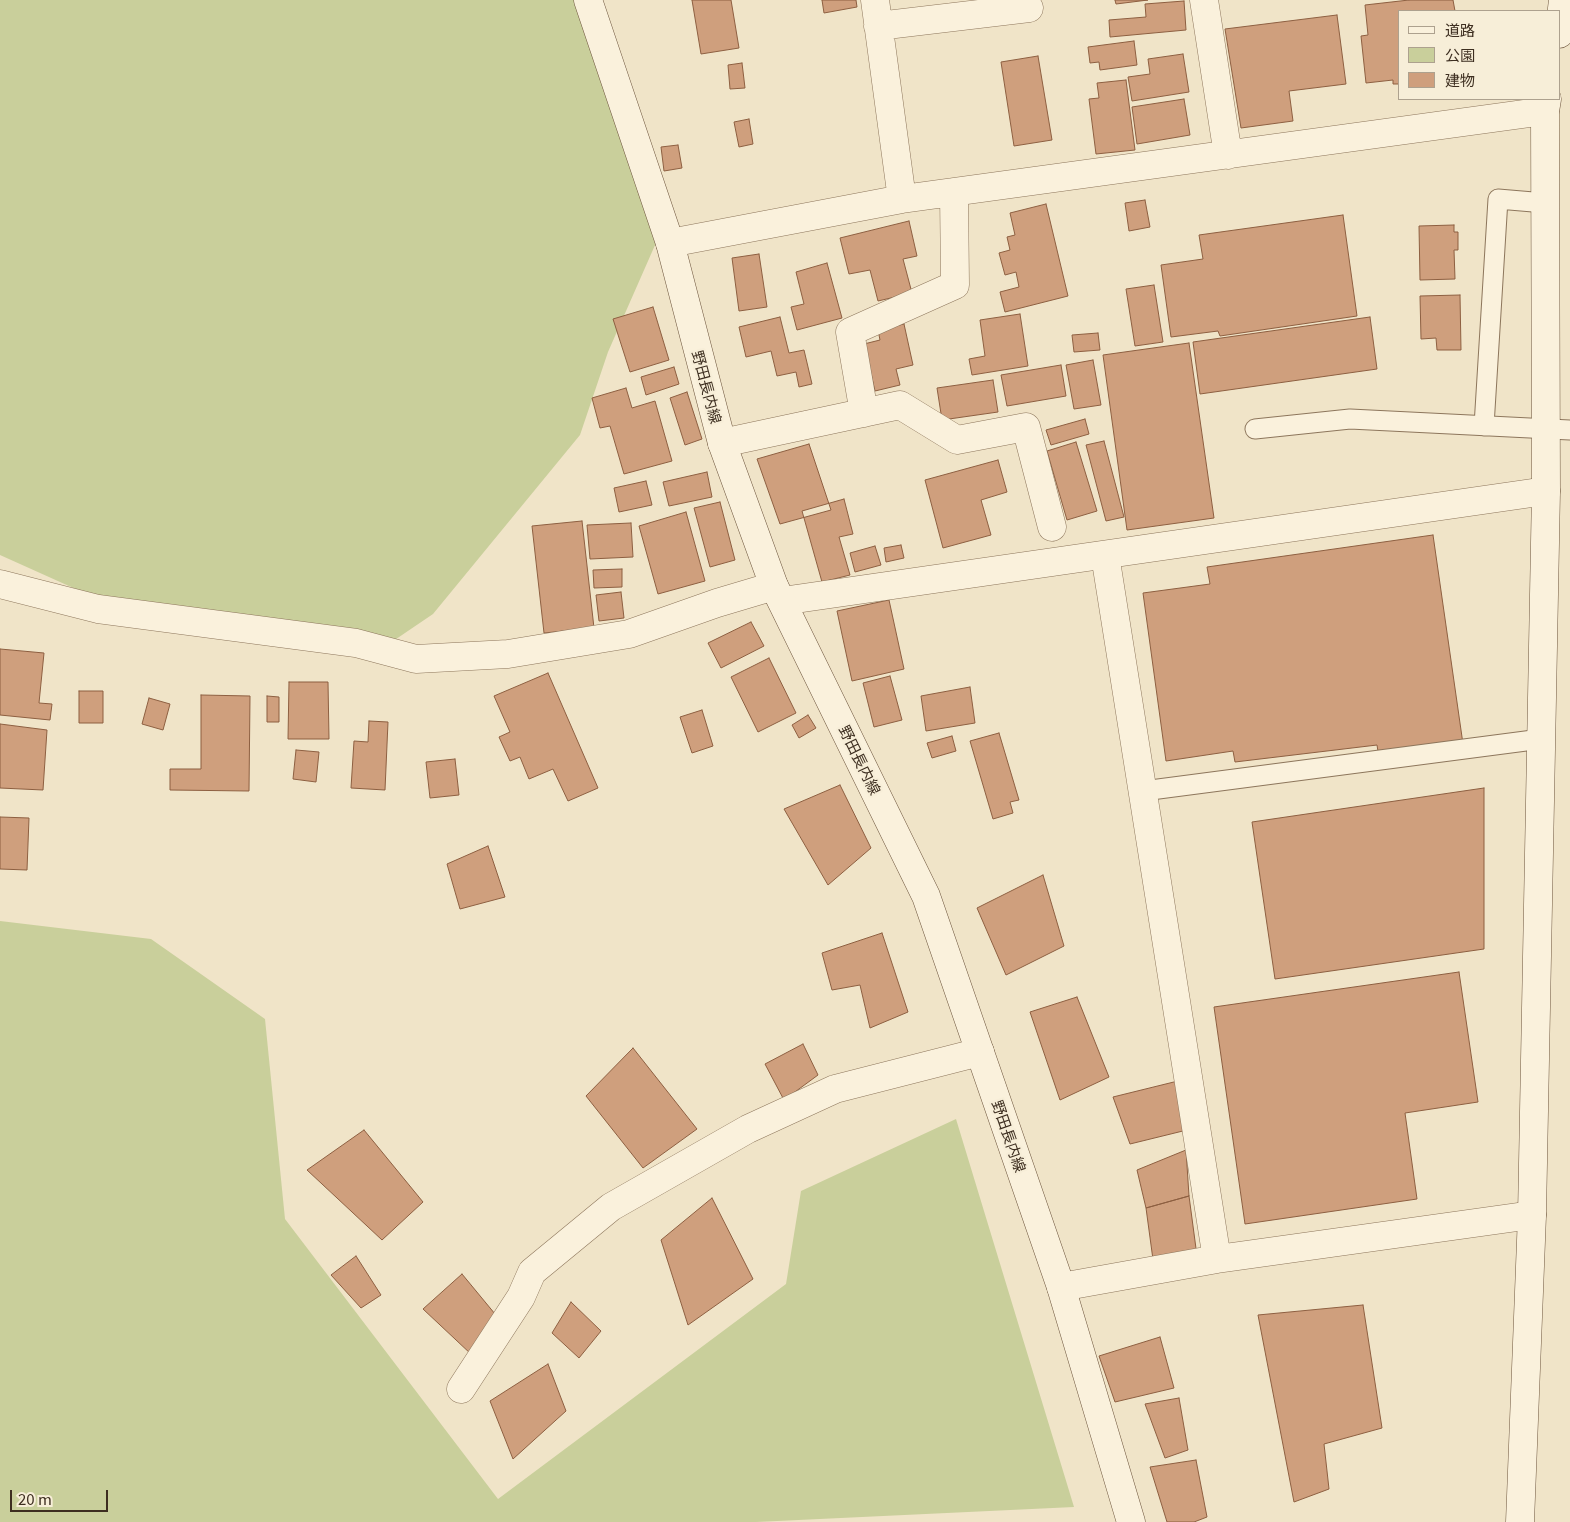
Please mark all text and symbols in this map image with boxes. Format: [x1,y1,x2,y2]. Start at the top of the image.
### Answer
legend [1398,10,1560,100]
text: 道路 [1445,19,1475,40]
text: 公園 [1445,44,1475,65]
text: 建物 [1445,69,1475,90]
street label: 野田長内線 [689,348,725,426]
street label: 野田長内線 [835,722,885,798]
street label: 野田長内線 [988,1098,1030,1174]
scale bar [12,1480,110,1512]
text: 20 m [18,1488,52,1509]

